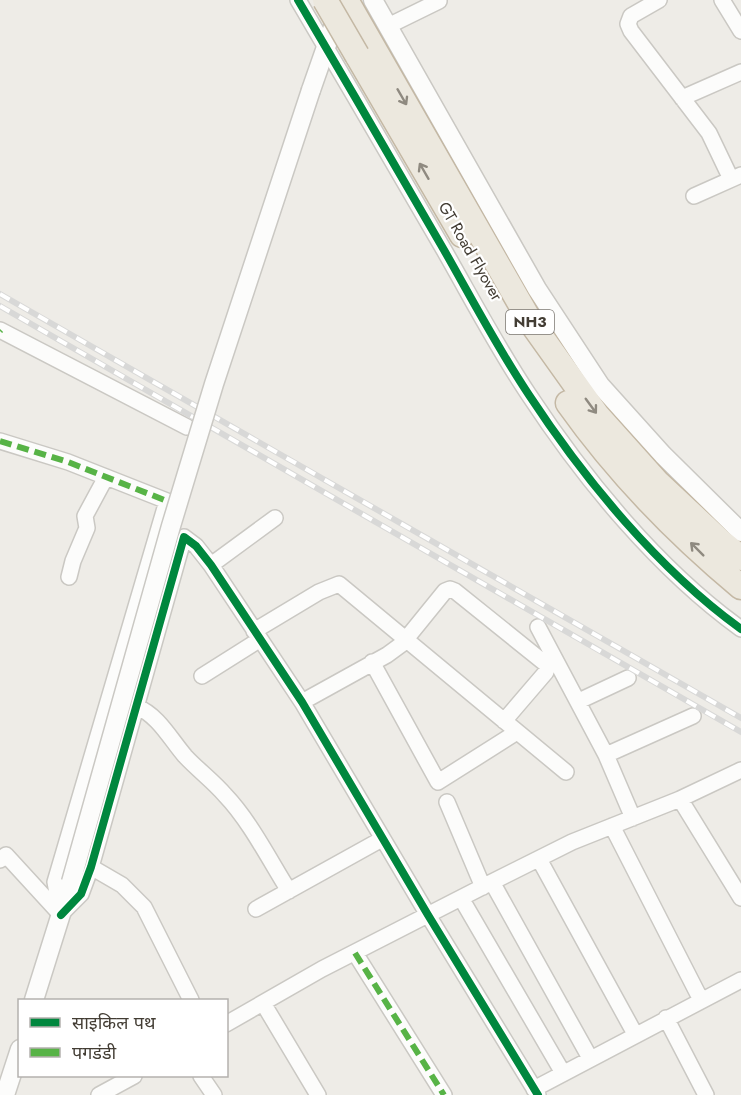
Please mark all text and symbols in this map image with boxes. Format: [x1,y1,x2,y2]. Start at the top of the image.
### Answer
one-way arrow [396,88,408,105]
one-way arrow [418,163,430,180]
street label: GT Road Flyover [433,197,509,305]
road number: NH3 [506,310,554,334]
one-way arrow [585,398,597,414]
one-way arrow [689,541,704,556]
legend [18,999,228,1077]
text: साइकिल पथ [72,1010,156,1036]
text: पगडंडी [72,1040,117,1066]

